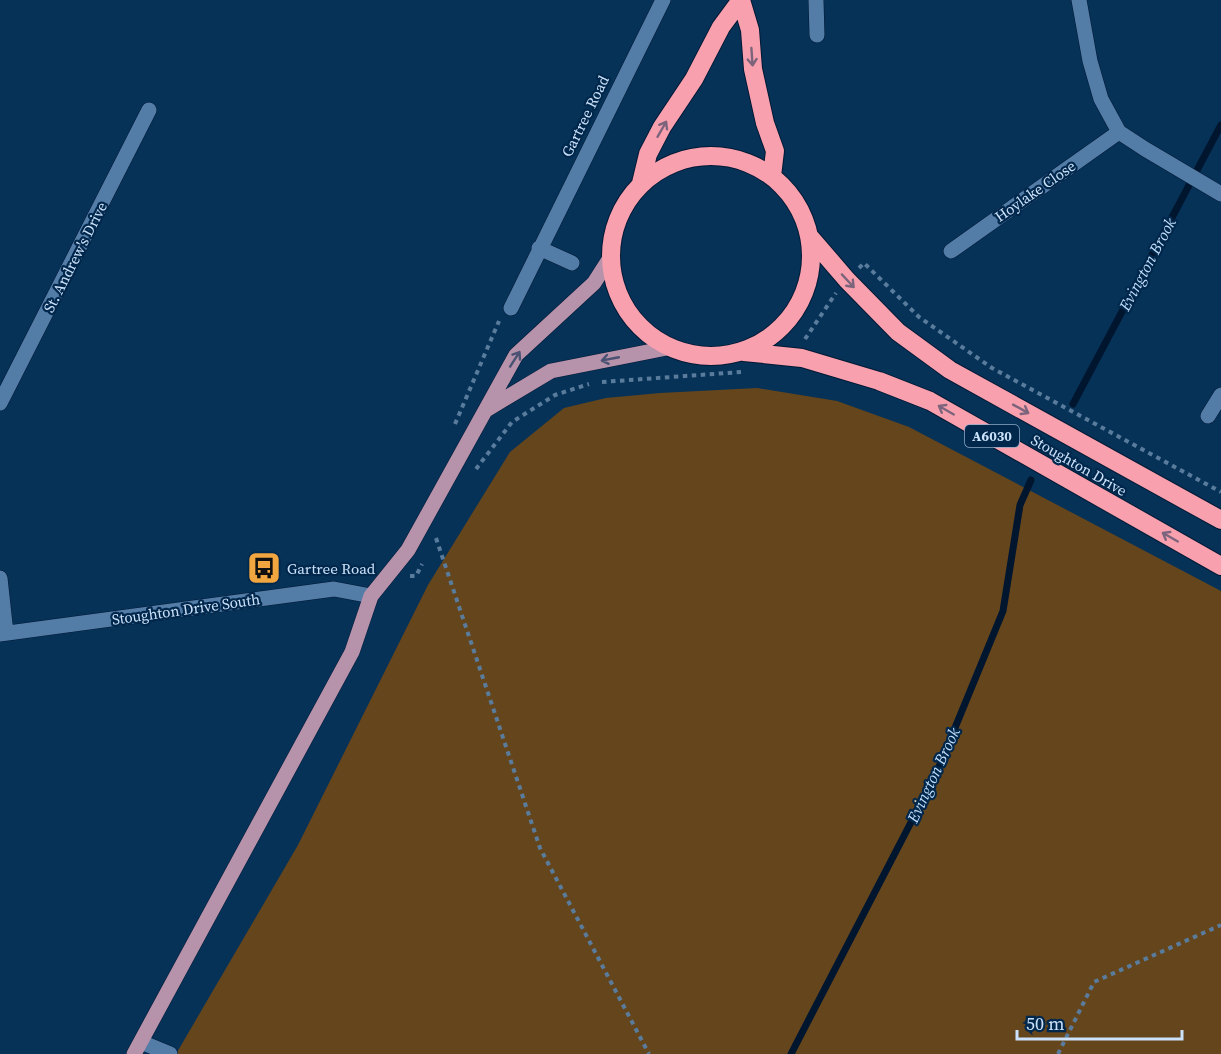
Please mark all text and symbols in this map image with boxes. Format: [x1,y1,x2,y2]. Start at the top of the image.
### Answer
one-way arrow [746,47,757,67]
street label: Gartree Road [556,71,614,160]
one-way arrow [656,121,668,138]
street label: Hoylake Close [990,155,1080,227]
street label: St. Andrew's Drive [38,198,112,316]
water label: Evington Brook [1113,213,1181,315]
one-way arrow [841,274,855,289]
one-way arrow [509,351,521,368]
one-way arrow [601,354,620,366]
one-way arrow [938,404,955,416]
one-way arrow [1011,404,1029,415]
road number: A6030 [965,425,1019,447]
street label: Stoughton Drive [1027,429,1131,501]
one-way arrow [1162,531,1179,543]
bus stop icon: Gartree Road [246,550,282,586]
place label: Gartree Road [287,558,376,579]
street label: Stoughton Drive South [111,588,261,630]
water label: Evington Brook [901,723,965,827]
scale bar [1017,1003,1182,1041]
text: 50 m [1026,1011,1064,1036]

